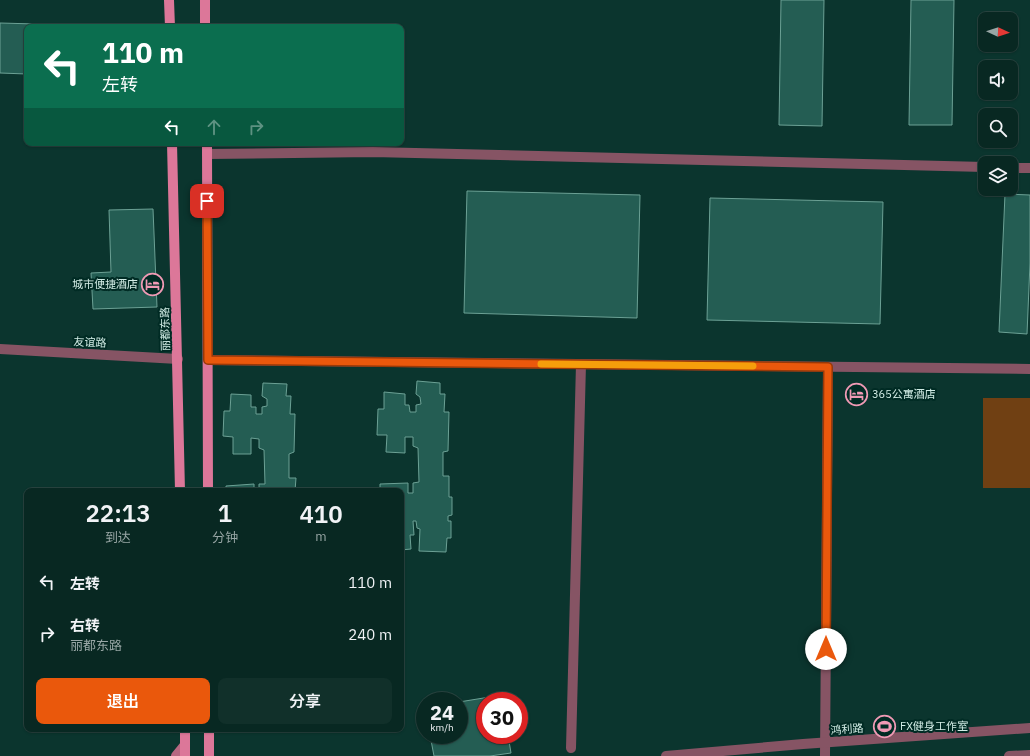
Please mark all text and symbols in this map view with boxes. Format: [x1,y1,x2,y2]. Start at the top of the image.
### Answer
north arrow [978,12,1018,52]
map controls [978,12,1018,196]
text: 110 m [102,34,184,71]
icon: left [36,40,88,92]
button: sound [978,60,1018,100]
text: 左转 [102,73,138,96]
button: search [978,108,1018,148]
icon: left [161,116,183,138]
icon: ahead [203,116,225,138]
icon: right [245,116,267,138]
button: layers [978,156,1018,196]
pin [190,184,224,218]
icon: arrive [196,190,218,212]
hotel icon: 城市便捷酒店 [140,271,166,297]
place label: 城市便捷酒店 [72,277,138,291]
street label: 丽都东路 [158,307,172,351]
street label: 友谊路 [73,334,107,350]
hotel icon: 365公寓酒店 [844,381,870,407]
place label: 365公寓酒店 [872,387,936,401]
text: 22:13 [85,497,151,529]
text: 1 [218,497,232,529]
text: 410 [299,498,343,530]
text: m [315,528,327,545]
text: 到达 [105,529,131,546]
text: 分钟 [212,529,238,546]
icon: left [36,571,58,593]
text: 110 m [348,573,392,592]
text: 左转 [70,574,100,593]
text: 右转 [70,616,100,635]
icon: right [36,623,58,645]
text: 240 m [348,625,392,644]
position arrow [805,628,847,670]
text: 丽都东路 [70,637,122,654]
button: 退出 [36,678,210,724]
button: 分享 [218,678,392,724]
speed limit sign: 30 [476,692,528,744]
text: 24 [430,699,454,726]
sports icon: FX健身工作室 [871,713,897,739]
place label: FX健身工作室 [900,719,968,733]
text: km/h [430,721,454,734]
street label: 鸿利路 [830,721,864,737]

